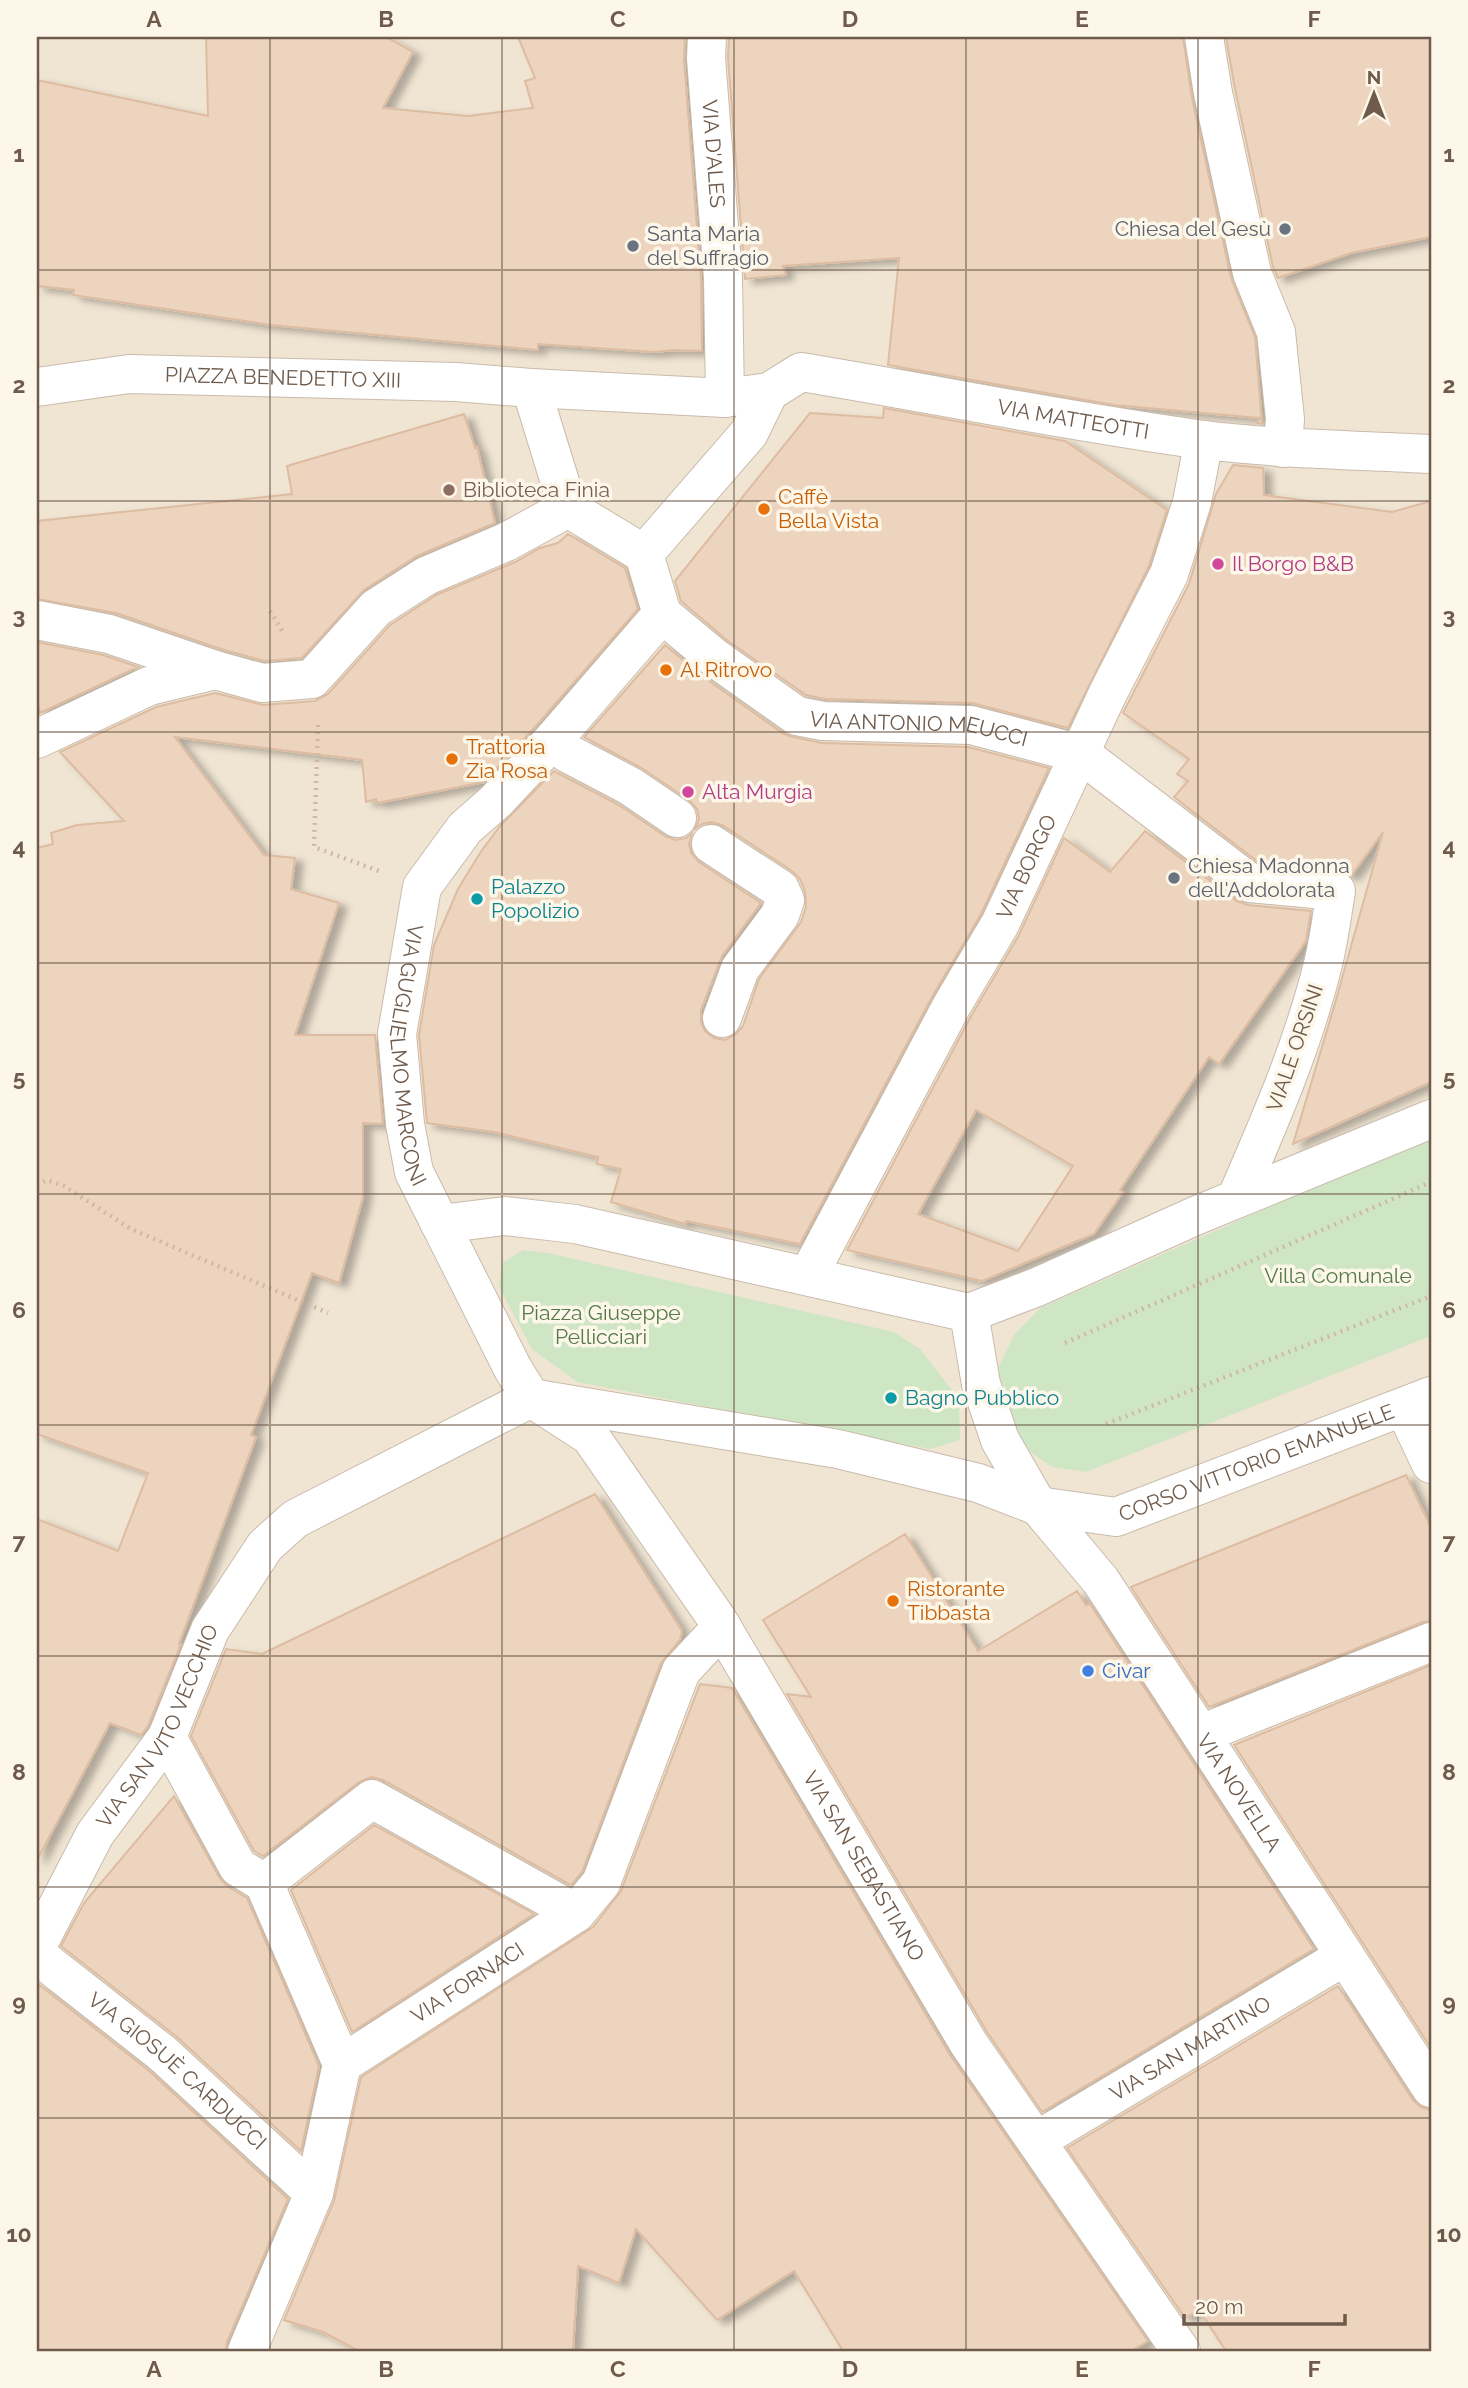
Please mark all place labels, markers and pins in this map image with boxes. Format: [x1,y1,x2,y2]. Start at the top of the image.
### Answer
place label: Chiesa del Gesù [1115,216,1271,241]
place label: Santa Maria del Suffragio [647,221,769,270]
marker: Chiesa del Gesù [1277,221,1293,237]
marker: Santa Maria del Suffragio [625,238,641,254]
place label: Biblioteca Finia [463,477,610,502]
marker: Biblioteca Finia [441,482,457,498]
place label: Caffè Bella Vista [778,484,879,533]
marker: Caffè Bella Vista [756,501,772,517]
place label: Il Borgo B&B [1232,551,1354,576]
marker: Il Borgo B&B [1210,556,1226,572]
place label: Al Ritrovo [680,657,772,682]
marker: Al Ritrovo [658,662,674,678]
place label: Trattoria Zia Rosa [466,734,548,783]
marker: Trattoria Zia Rosa [444,751,460,767]
place label: Alta Murgia [702,779,813,804]
marker: Alta Murgia [680,784,696,800]
place label: Chiesa Madonna dell'Addolorata [1188,853,1350,902]
marker: Chiesa Madonna dell'Addolorata [1166,870,1182,886]
place label: Palazzo Popolizio [491,874,580,923]
marker: Palazzo Popolizio [469,891,485,907]
place label: Bagno Pubblico [905,1385,1059,1410]
marker: Bagno Pubblico [883,1390,899,1406]
place label: Ristorante Tibbasta [907,1576,1005,1625]
marker: Ristorante Tibbasta [885,1593,901,1609]
place label: Civar [1102,1658,1151,1683]
marker: Civar [1080,1663,1096,1679]

